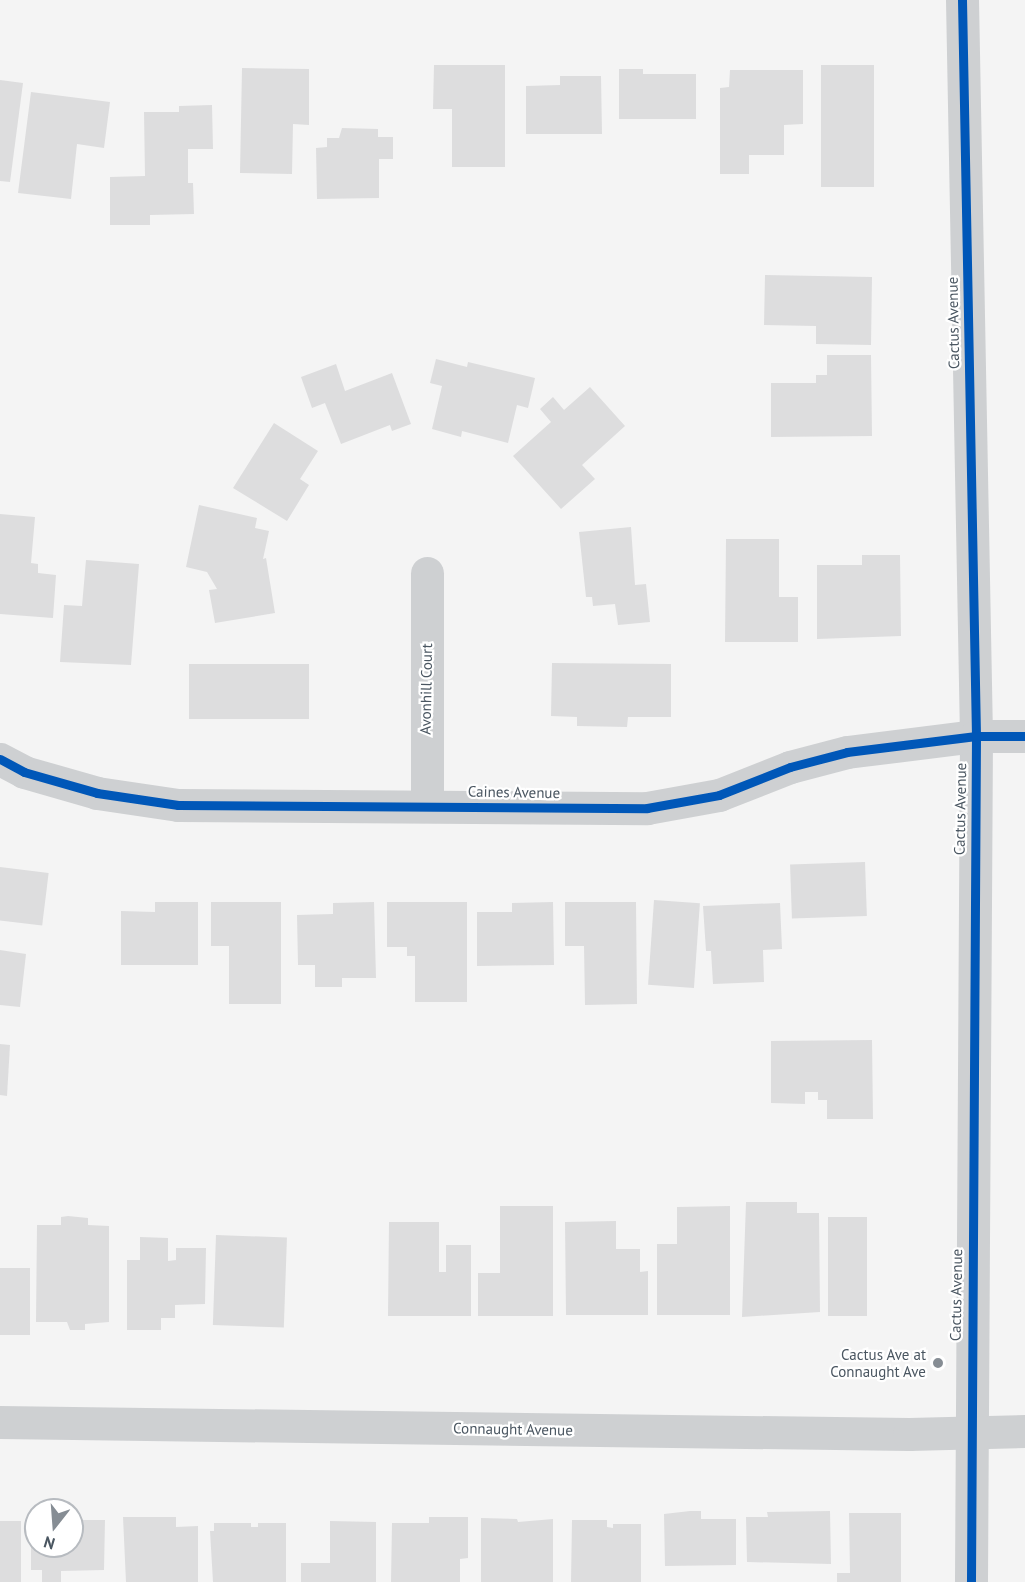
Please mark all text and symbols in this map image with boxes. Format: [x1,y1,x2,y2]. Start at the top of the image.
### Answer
street label: Cactus Avenue [943,276,963,370]
street label: Avonhill Court [416,643,436,735]
street label: Cactus Avenue [950,762,970,856]
street label: Caines Avenue [467,782,561,802]
street label: Cactus Avenue [946,1248,966,1342]
place label: Cactus Ave at Connaught Ave [830,1345,926,1380]
marker: Cactus Ave at Connaught Ave [931,1356,945,1370]
street label: Connaught Avenue [453,1419,573,1439]
north arrow [24,1498,84,1558]
text: N [41,1532,57,1554]

